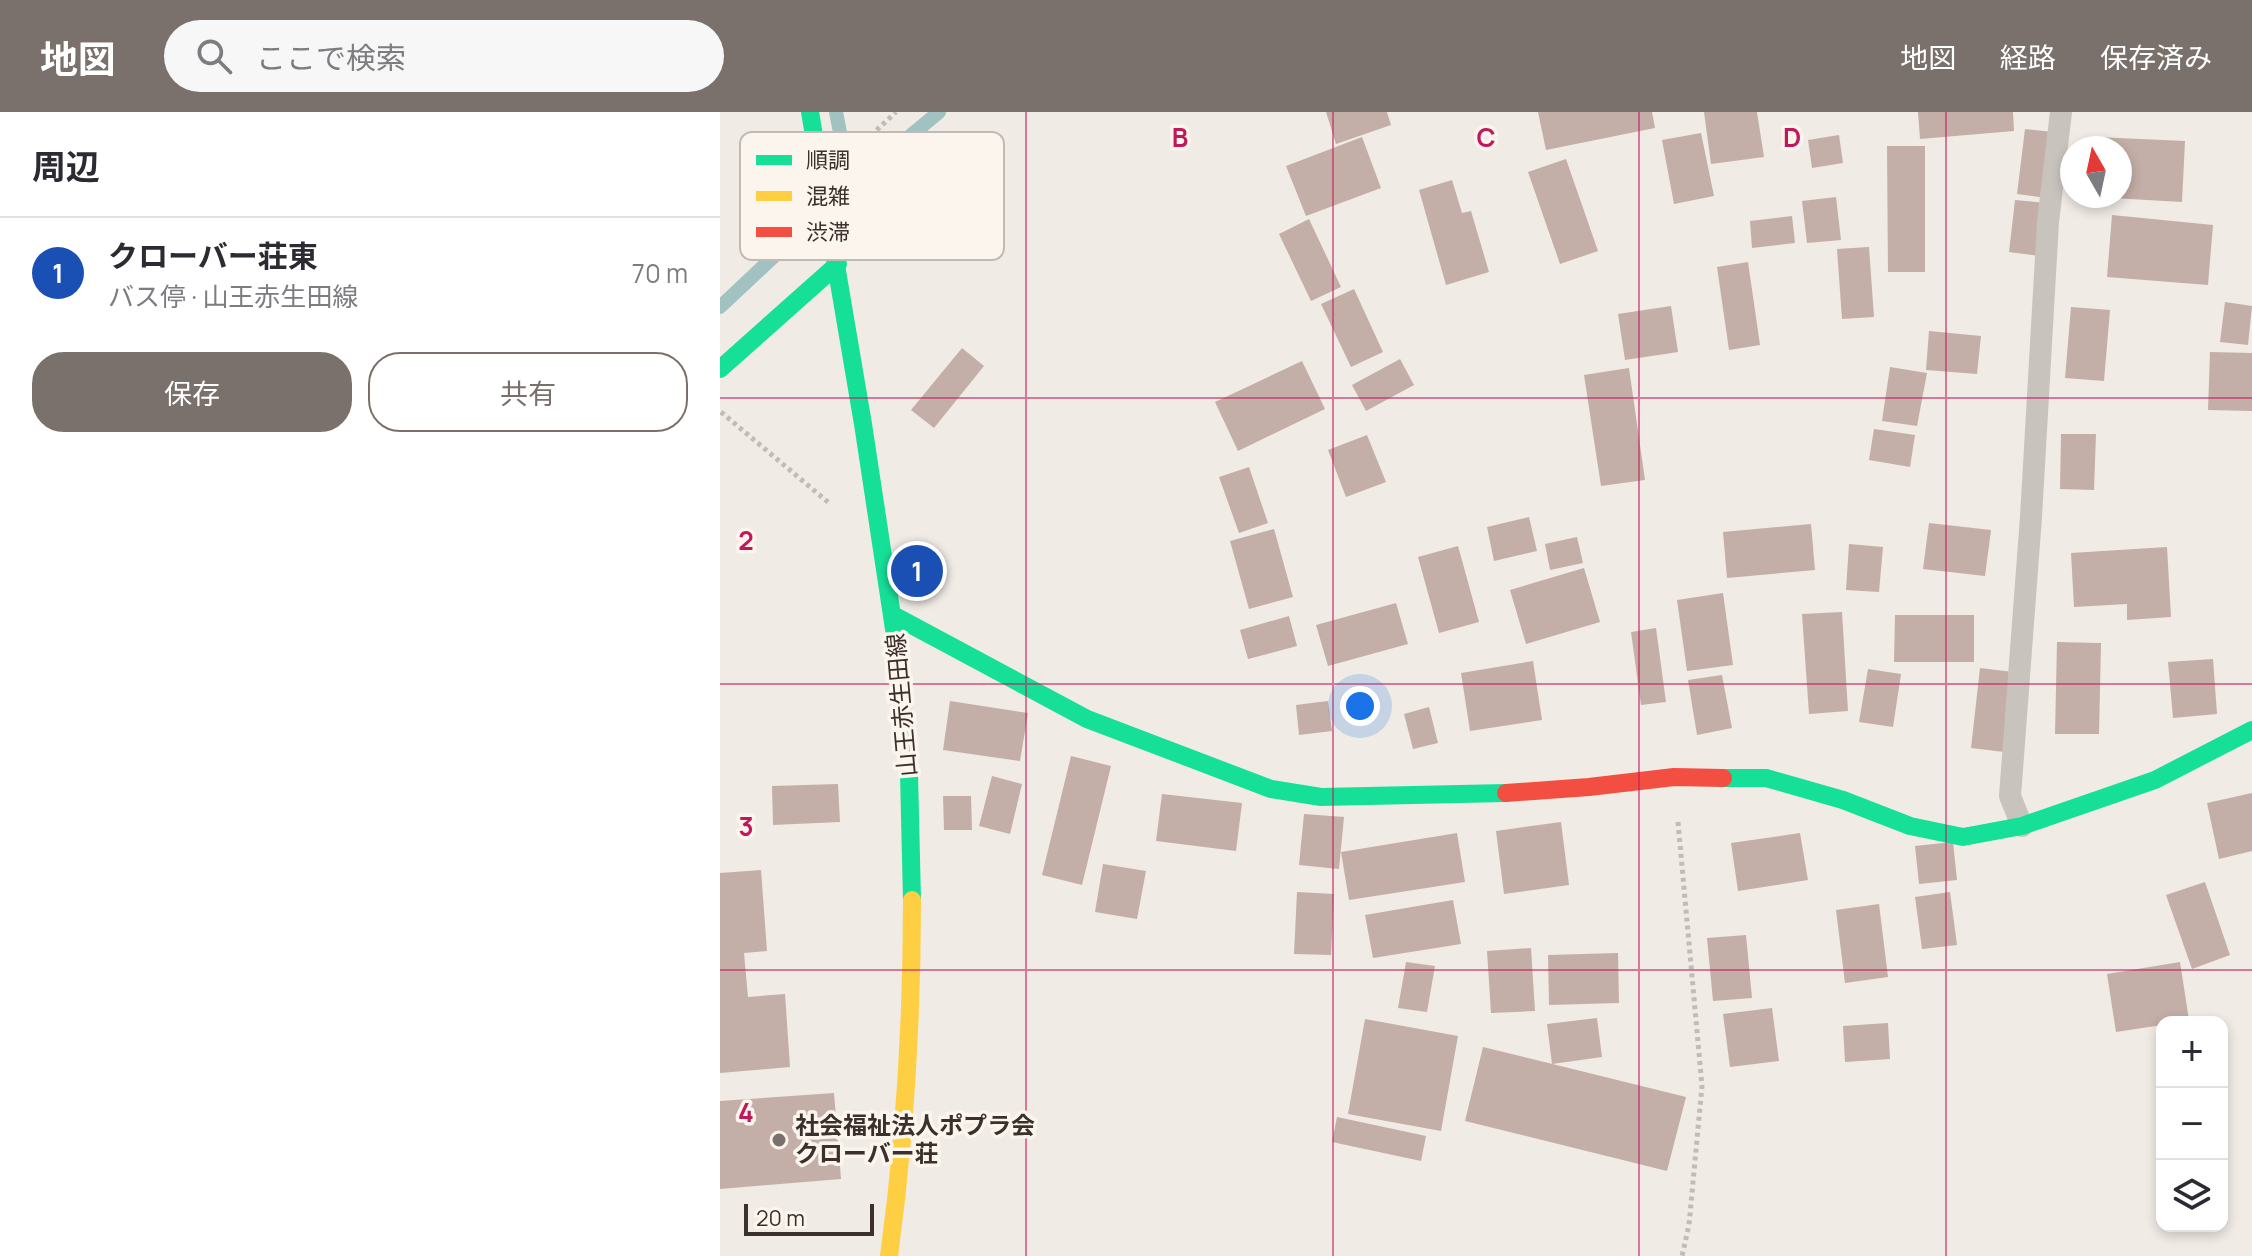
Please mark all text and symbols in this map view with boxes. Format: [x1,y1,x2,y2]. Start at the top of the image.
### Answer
search box [164,20,724,92]
text: 地図 [40,32,116,84]
icon: search [192,34,236,78]
text: ここで検索 [256,37,406,78]
text: 地図 [1900,38,1956,76]
text: 経路 [2000,38,2056,76]
text: 保存済み [2100,38,2212,76]
text: B [1172,119,1188,155]
text: C [1476,119,1496,155]
text: D [1783,119,1801,155]
legend [740,132,1004,260]
north arrow [2060,136,2132,208]
text: 周辺 [32,143,100,189]
text: 順調 [806,145,850,175]
text: 混雑 [806,181,850,211]
text: 渋滞 [806,217,850,247]
text: クローバー荘東 [108,235,318,276]
text: 1 [52,255,64,291]
text: 70 m [632,255,688,291]
text: バス停 · 山王赤生田線 [108,278,358,314]
button: 保存 [32,352,352,432]
button: 共有 [368,352,688,432]
text: 2 [738,522,754,558]
pin: 1 [891,541,943,601]
street label: 山王赤生田線 [878,632,923,778]
your location [1340,686,1380,726]
text: 3 [738,808,754,844]
map controls [2156,1016,2228,1232]
button: + [2156,1016,2228,1088]
button: − [2156,1088,2228,1160]
text: 4 [738,1094,754,1130]
place label: 社会福祉法人ポプラ会 クローバー荘 [795,1108,1035,1169]
marker: 社会福祉法人ポプラ会 クローバー荘 [770,1131,788,1149]
button: layers [2156,1160,2228,1232]
scale bar [744,1200,874,1236]
text: 20 m [756,1203,805,1233]

